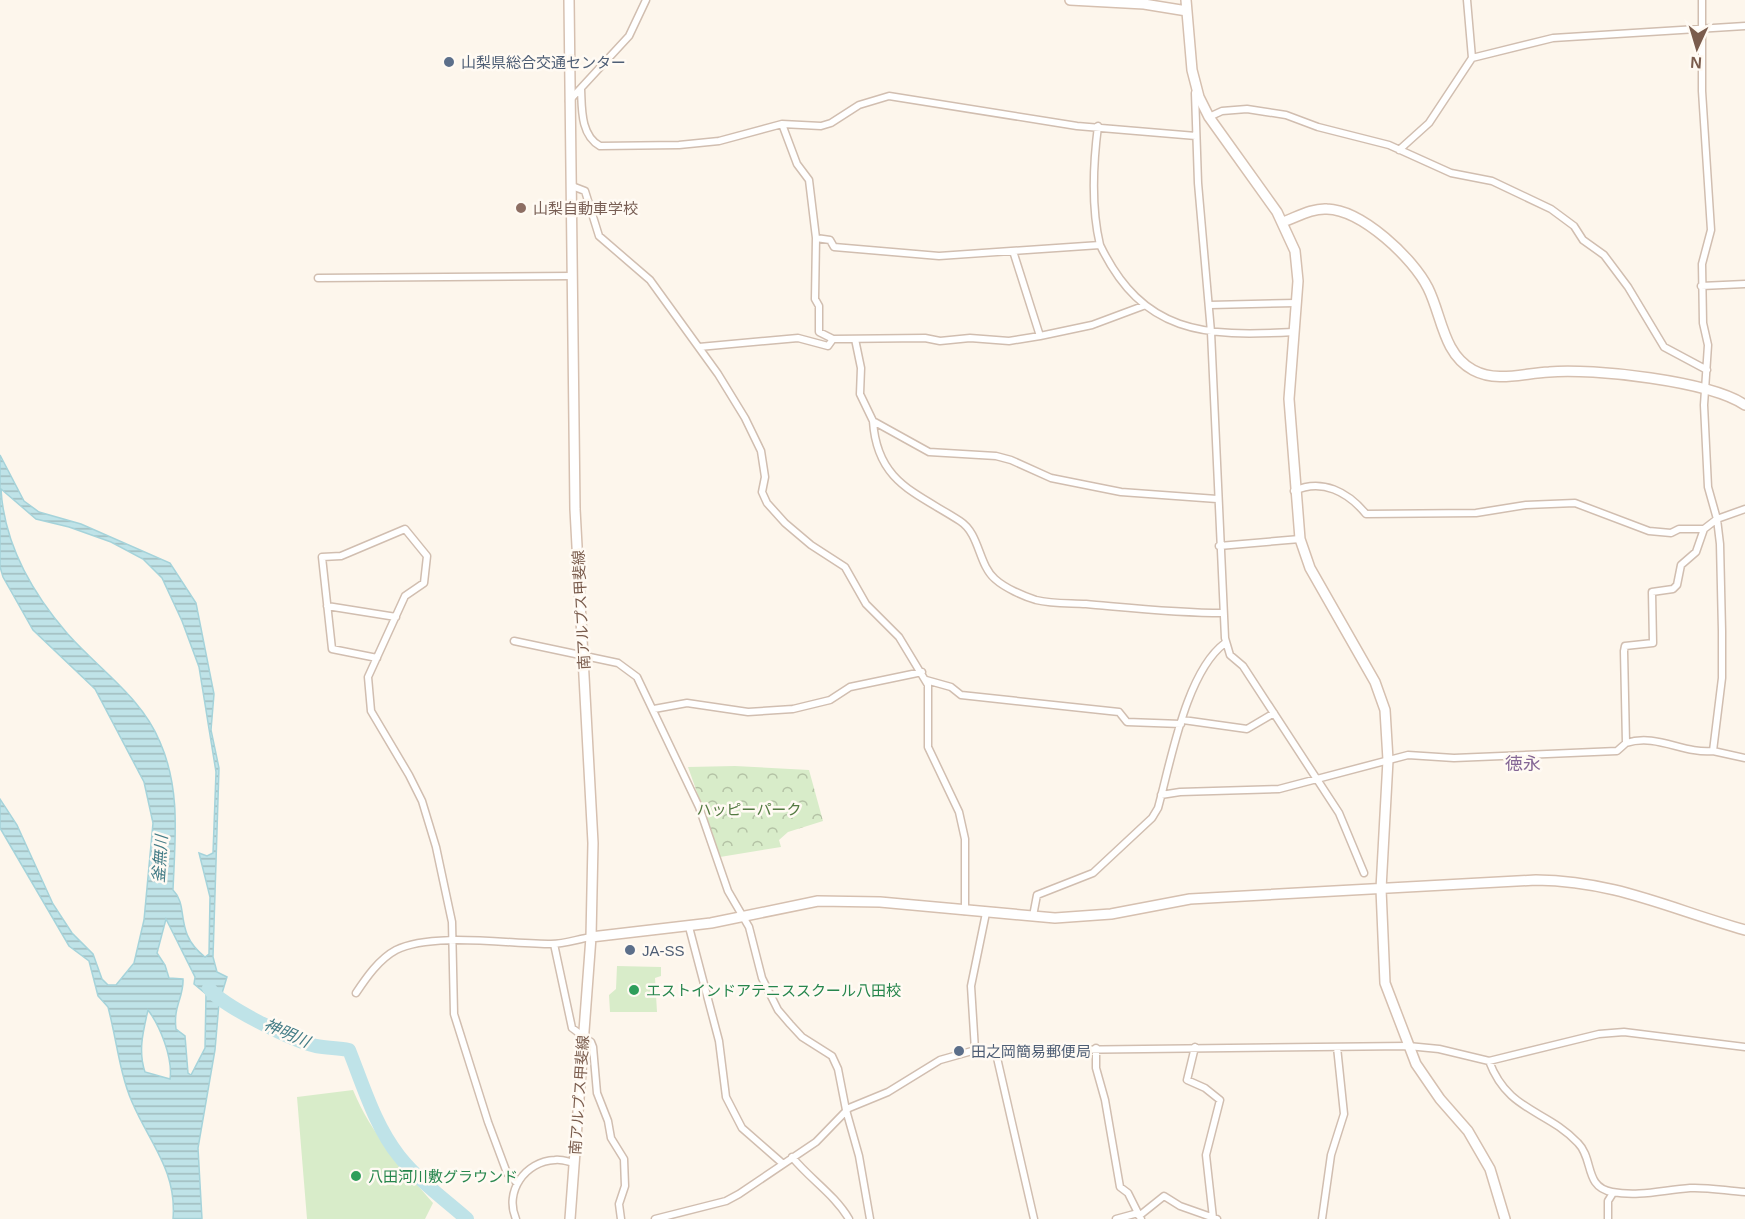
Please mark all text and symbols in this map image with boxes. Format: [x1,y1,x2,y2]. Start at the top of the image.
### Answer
north arrow [1667,18,1727,78]
place label: 山梨県総合交通センター [461,54,626,71]
text: N [1690,54,1702,71]
marker: 山梨県総合交通センター [442,55,456,69]
place label: 山梨自動車学校 [533,200,638,217]
marker: 山梨自動車学校 [514,201,528,215]
street label: 南アルプス甲斐線 [569,550,593,670]
district label: 徳永 [1505,754,1541,774]
park label: ハッピーパーク [697,801,801,818]
water label: 釜無川 [150,832,170,884]
place label: JA-SS [642,942,685,959]
marker: JA-SS [623,943,637,957]
place label: エストインドアテニススクール八田校 [646,982,901,999]
marker: エストインドアテニススクール八田校 [627,983,641,997]
water label: 神明川 [262,1015,314,1051]
street label: 南アルプス甲斐線 [566,1035,592,1155]
place label: 田之岡簡易郵便局 [971,1043,1091,1060]
marker: 田之岡簡易郵便局 [952,1044,966,1058]
place label: 八田河川敷グラウンド [368,1168,518,1185]
marker: 八田河川敷グラウンド [349,1169,363,1183]

